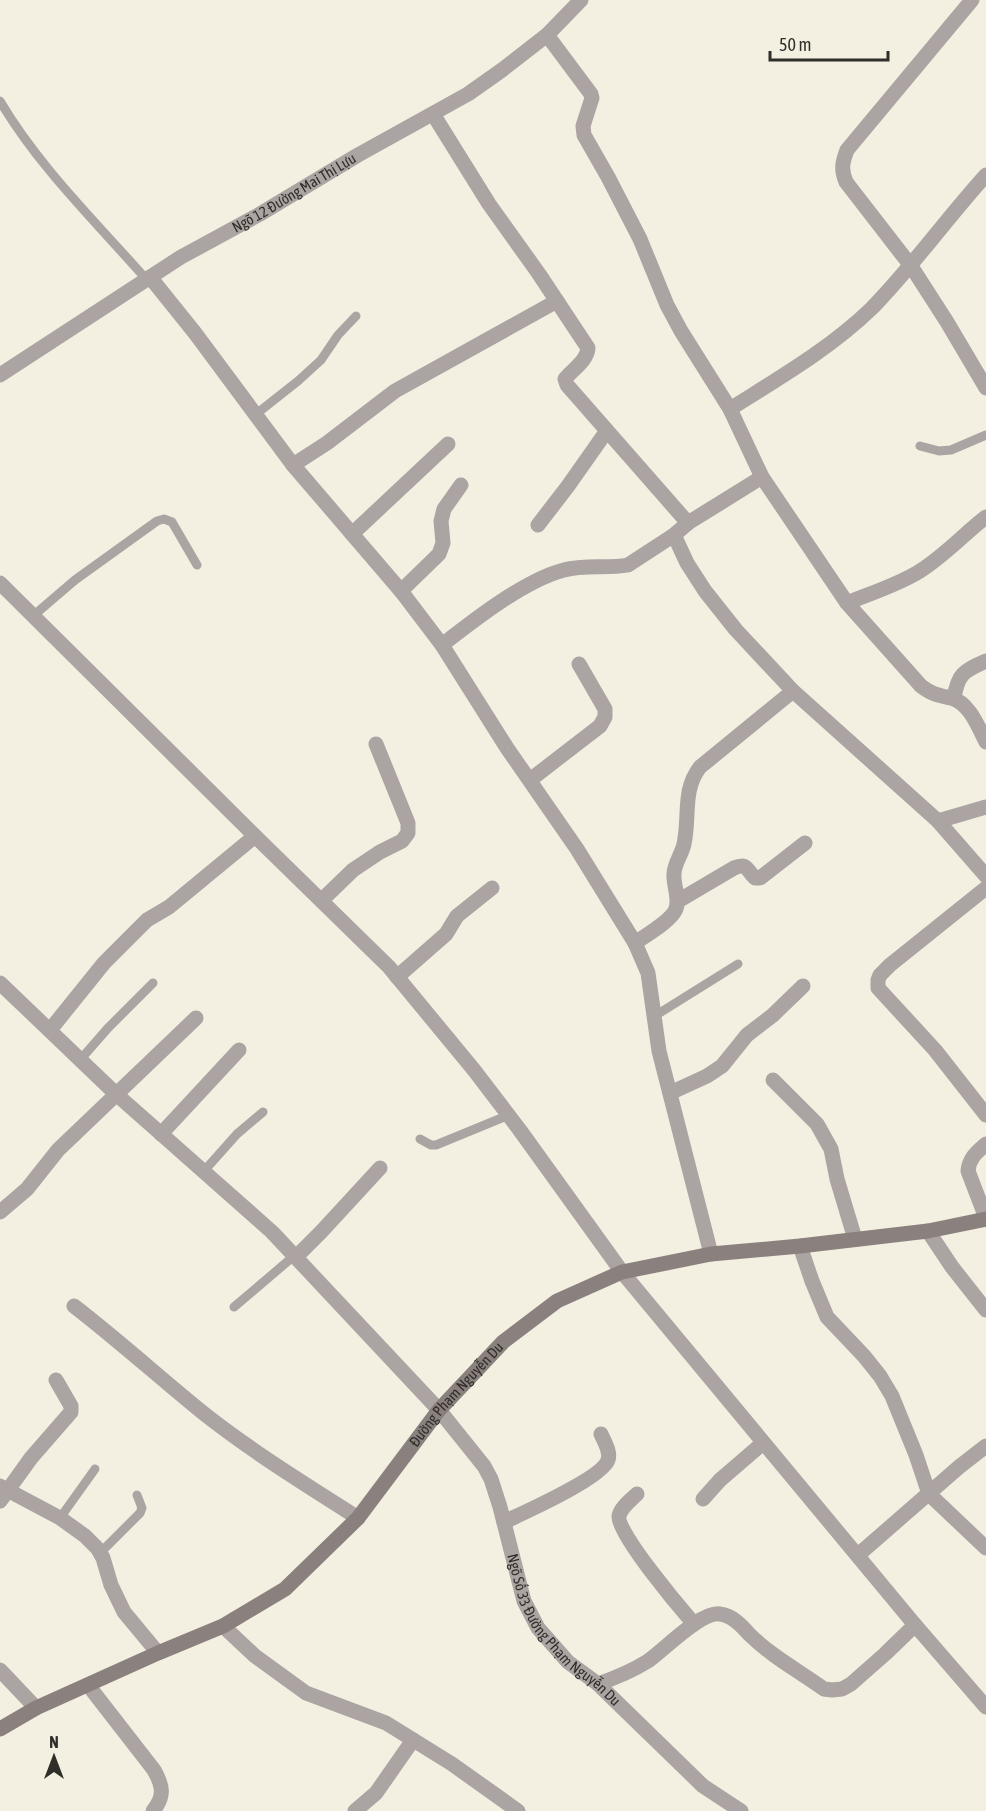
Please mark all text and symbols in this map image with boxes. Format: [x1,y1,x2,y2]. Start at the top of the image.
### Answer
scale bar [770,24,888,62]
text: 50 m [779,34,811,55]
street label: Ngõ 12 Đường Mai Thị Lựu [229,149,359,236]
street label: Đường Phạm Nguyễn Du [406,1338,506,1450]
street label: Ngõ Số 33 Đường Phạm Nguyễn Du [504,1552,624,1709]
north arrow [24,1727,84,1787]
text: N [49,1733,59,1751]

